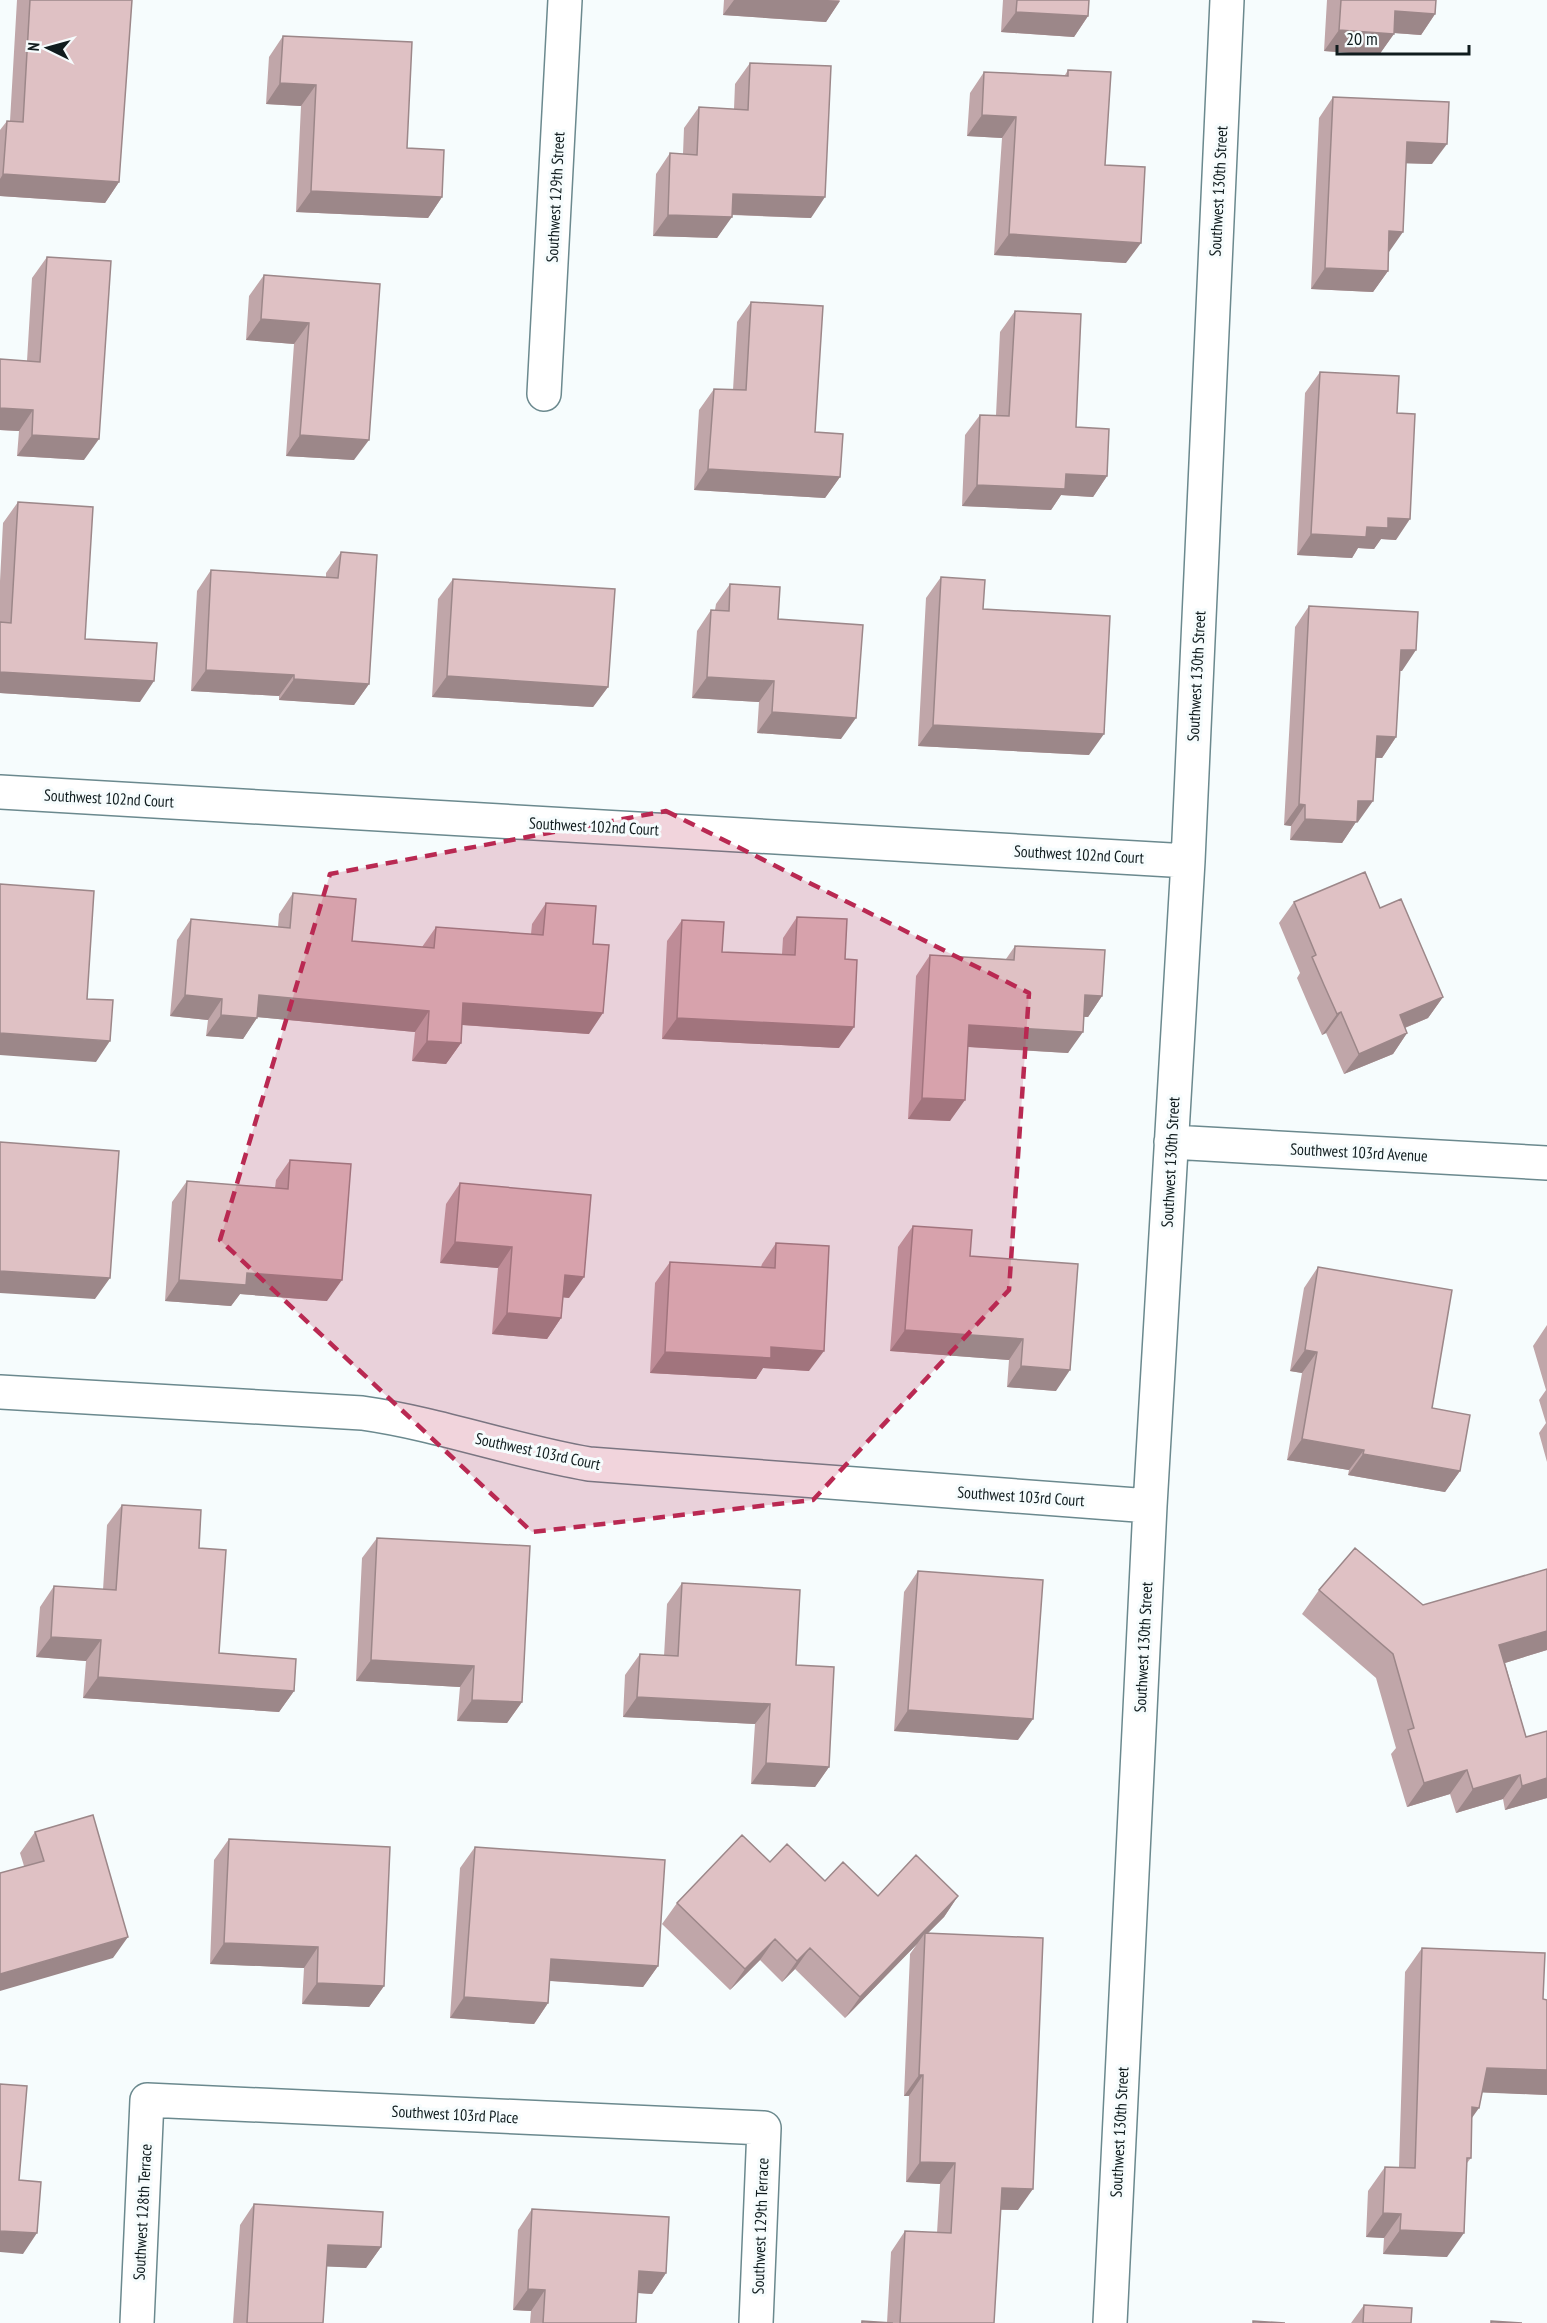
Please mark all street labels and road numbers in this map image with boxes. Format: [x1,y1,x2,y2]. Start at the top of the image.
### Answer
street label: Southwest 130th Street [1205,125,1231,257]
street label: Southwest 129th Street [542,131,568,263]
street label: Southwest 130th Street [1183,610,1209,742]
street label: Southwest 102nd Court [44,785,175,811]
street label: Southwest 102nd Court [529,813,660,839]
street label: Southwest 102nd Court [1014,841,1145,867]
street label: Southwest 130th Street [1157,1096,1183,1228]
street label: Southwest 103rd Avenue [1290,1138,1428,1166]
street label: Southwest 103rd Court [474,1428,603,1474]
street label: Southwest 103rd Court [957,1482,1086,1510]
street label: Southwest 130th Street [1130,1581,1156,1713]
street label: Southwest 130th Street [1106,2066,1132,2198]
street label: Southwest 103rd Place [391,2101,519,2127]
street label: Southwest 128th Terrace [128,2143,156,2281]
street label: Southwest 129th Terrace [748,2157,772,2295]

